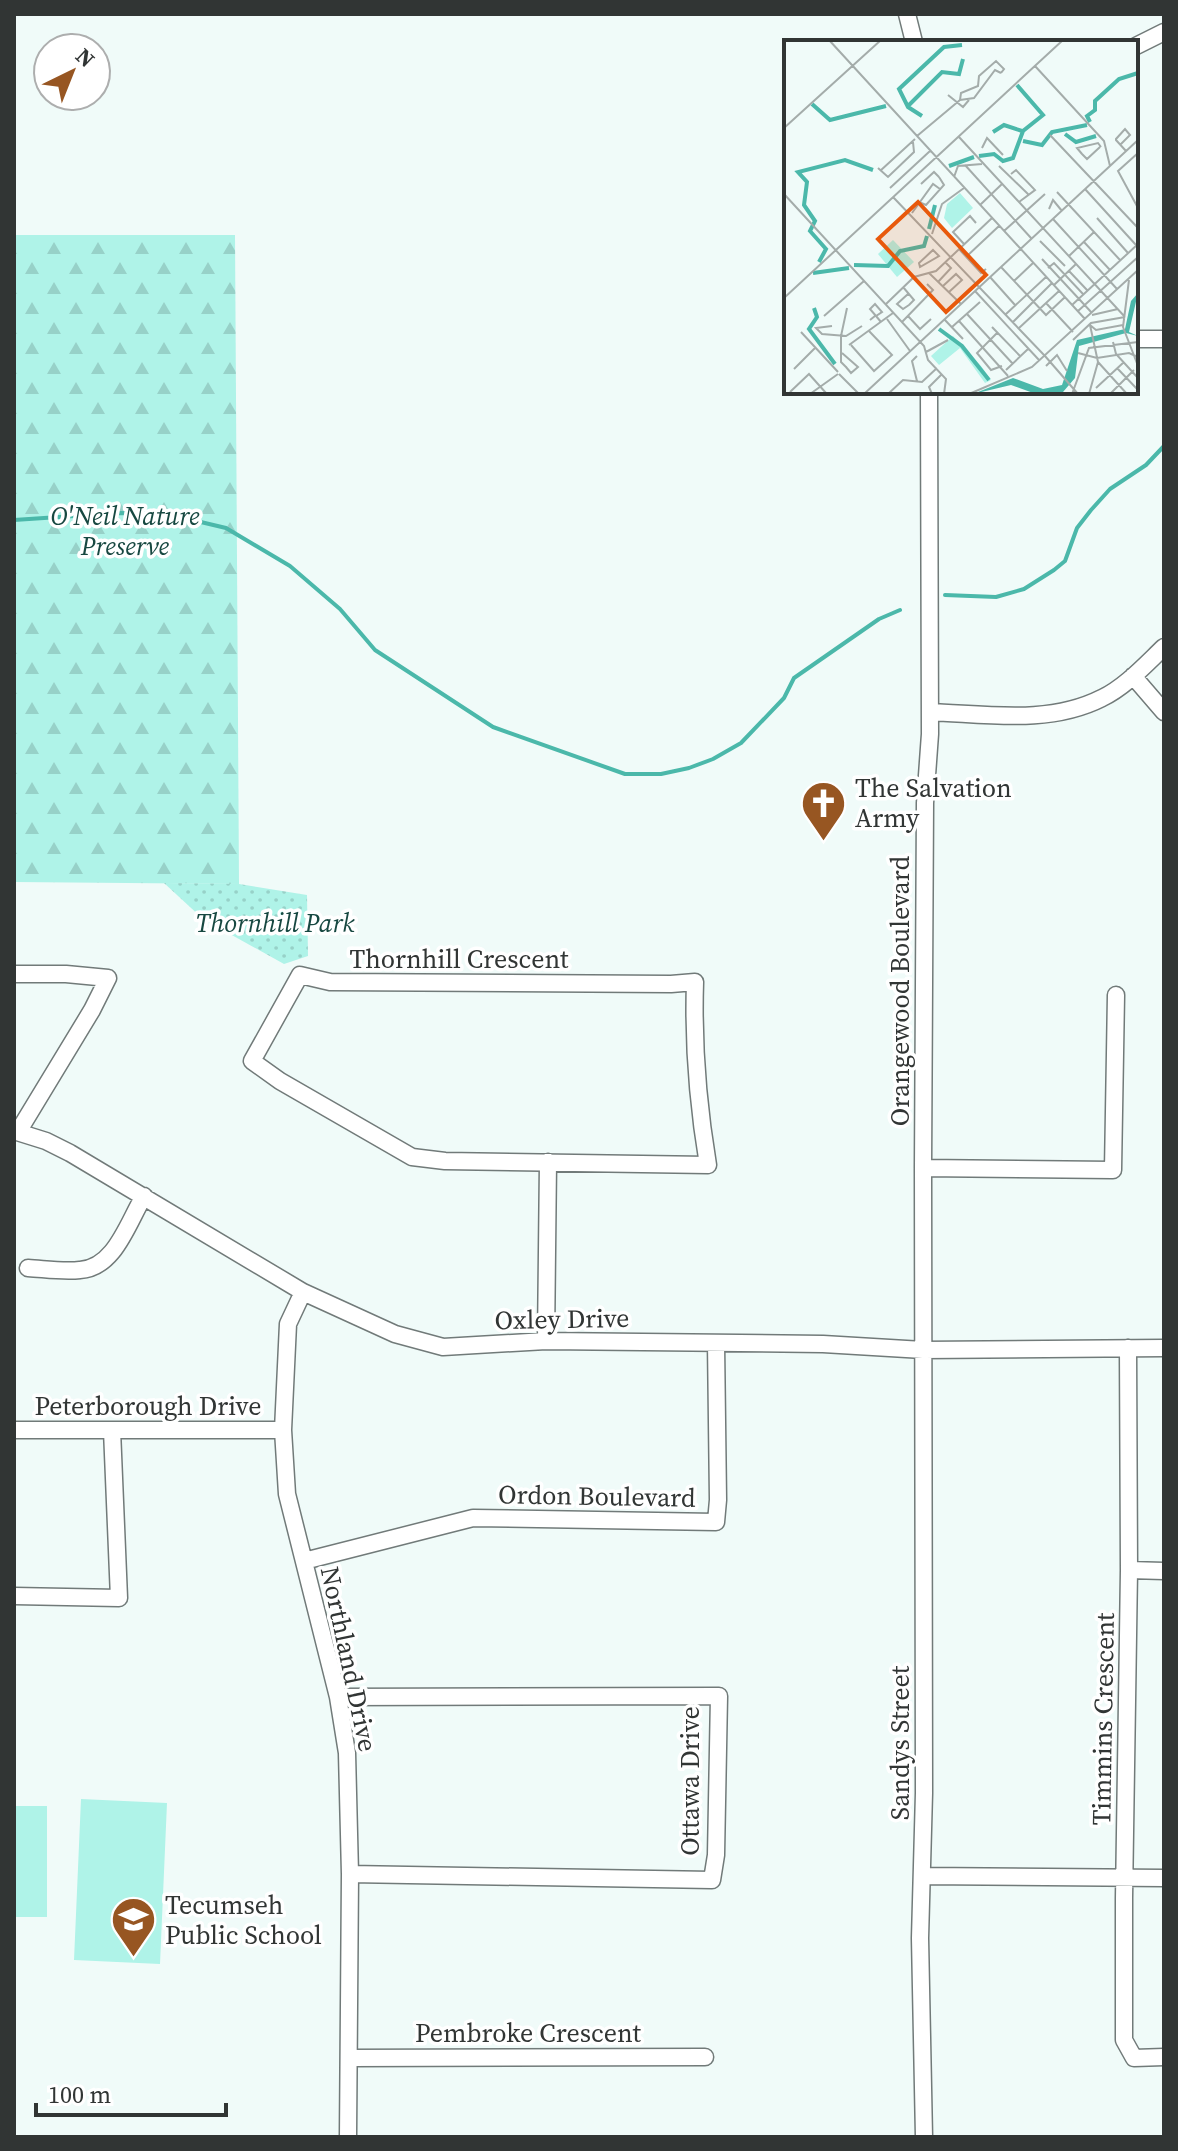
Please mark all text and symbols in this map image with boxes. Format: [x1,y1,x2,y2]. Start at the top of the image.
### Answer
north arrow [32,32,112,112]
inset map [784,40,1138,394]
text: N [70,41,102,74]
park label: O'Neil Nature Preserve [50,498,200,564]
place label: The Salvation Army [855,770,1012,836]
church icon: The Salvation Army [800,779,848,842]
street label: Orangewood Boulevard [882,856,918,1126]
park label: Thornhill Park [195,905,355,941]
street label: Thornhill Crescent [350,941,569,977]
street label: Oxley Drive [494,1300,630,1338]
street label: Peterborough Drive [34,1388,262,1424]
street label: Ordon Boulevard [498,1476,696,1516]
street label: Northland Drive [312,1563,386,1755]
street label: Timmins Crescent [1083,1612,1123,1826]
street label: Sandys Street [882,1665,918,1820]
street label: Ottawa Drive [672,1706,708,1856]
place label: Tecumseh Public School [165,1887,322,1953]
school or university icon: Tecumseh Public School [110,1896,158,1959]
street label: Pembroke Crescent [415,2015,642,2051]
scale bar [36,2067,226,2117]
text: 100 m [48,2078,111,2111]

